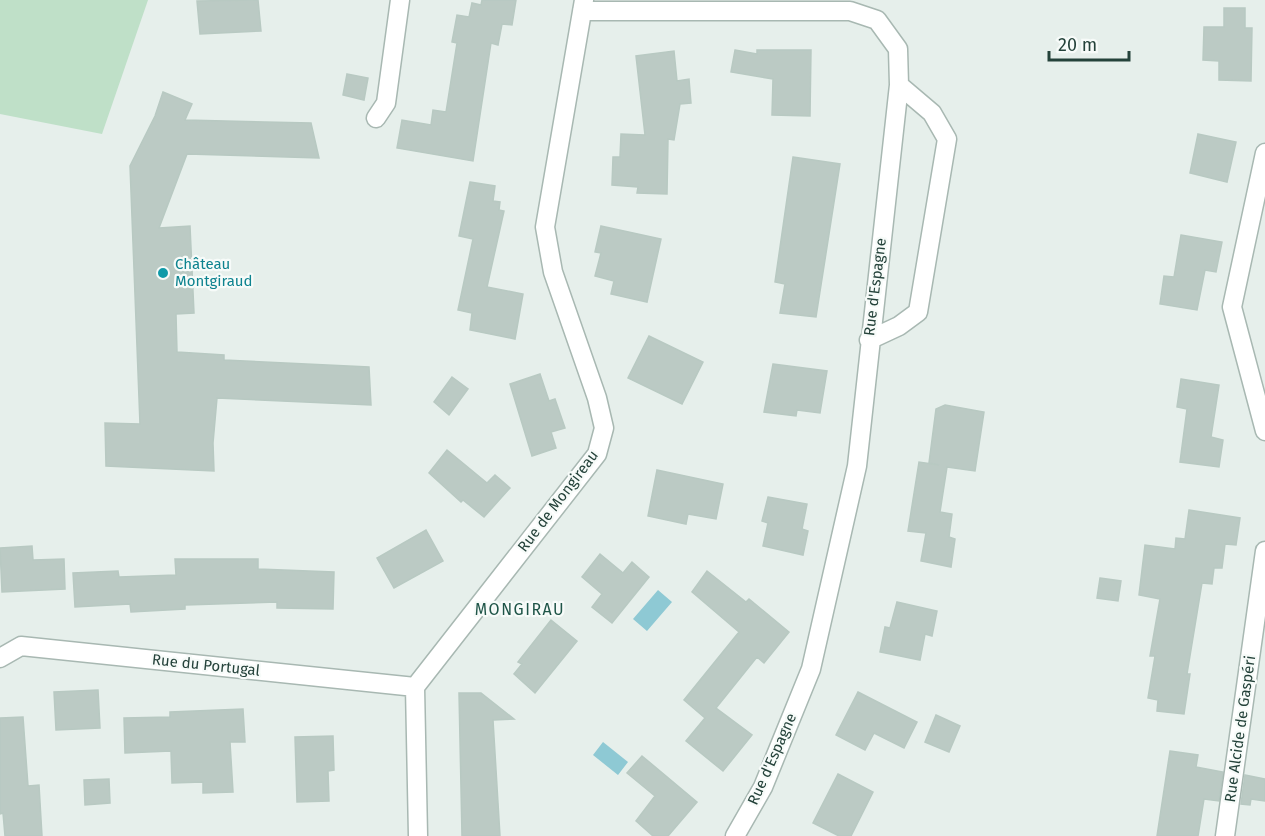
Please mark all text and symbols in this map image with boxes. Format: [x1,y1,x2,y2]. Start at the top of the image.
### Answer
scale bar [1049,24,1128,62]
text: 20 m [1058,34,1097,56]
street label: Rue d'Espagne [860,237,890,337]
place label: Château Montgiraud [175,255,253,290]
marker: Château Montgiraud [156,266,170,280]
street label: Rue de Mongireau [514,447,602,555]
district label: MONGIRAU [475,600,565,619]
street label: Rue du Portugal [151,650,261,680]
street label: Rue Alcide de Gaspéri [1221,654,1259,804]
street label: Rue d'Espagne [744,710,800,808]

